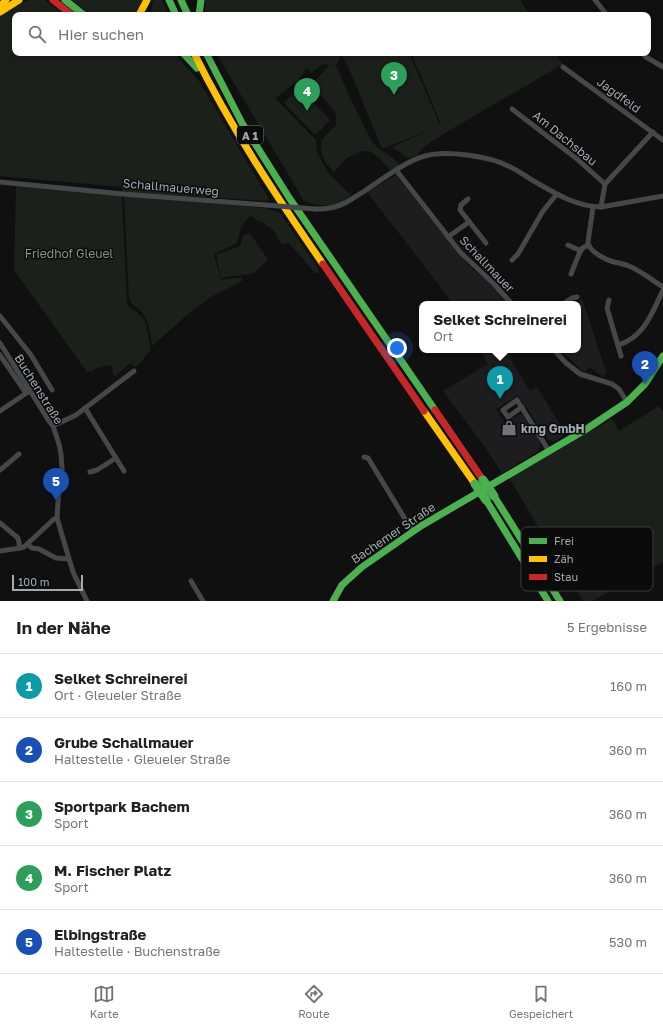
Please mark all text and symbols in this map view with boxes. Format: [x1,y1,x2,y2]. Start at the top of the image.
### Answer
search box [12,12,651,56]
icon: search [26,23,48,45]
text: Hier suchen [58,25,144,43]
pin: 3 [381,62,407,95]
street label: Jagdfeld [594,74,644,116]
pin: 4 [294,78,320,111]
street label: Am Dachsbau [530,107,600,169]
road number: A 1 [237,126,263,144]
street label: Schallmauerweg [122,175,220,199]
street label: Schallmauer [456,233,518,295]
park label: Friedhof Gleuel [25,246,113,261]
popup [419,301,581,353]
text: Selket Schreinerei [433,310,567,328]
text: Ort [433,328,453,344]
your location [387,338,407,358]
street label: Buchenstraße [11,351,67,427]
pin: 2 [632,351,658,384]
pin: 1 [487,366,513,399]
shop icon: kmg GmbH [500,419,518,437]
place label: kmg GmbH [521,421,585,436]
pin: 5 [43,468,69,501]
street label: Bachemer Straße [348,499,438,567]
legend [521,527,653,591]
text: Frei [554,534,574,547]
text: Zäh [554,552,574,565]
text: Stau [554,570,578,583]
scale bar [12,573,83,592]
text: 100 m [18,575,49,588]
text: In der Nähe [16,617,111,638]
text: 5 Ergebnisse [567,619,647,635]
text: Selket Schreinerei [54,669,188,687]
text: 1 [26,678,32,694]
text: 160 m [610,678,647,694]
text: Ort · Gleueler Straße [54,687,181,703]
text: Grube Schallmauer [54,733,194,751]
text: 2 [25,742,33,758]
text: 360 m [609,742,647,758]
text: Haltestelle · Gleueler Straße [54,751,230,767]
text: Sportpark Bachem [54,797,190,815]
text: 3 [25,806,33,822]
text: 360 m [609,806,647,822]
text: Sport [54,815,89,831]
text: M. Fischer Platz [54,861,171,879]
text: 4 [25,870,33,886]
text: 360 m [609,870,647,886]
text: Sport [54,879,89,895]
text: Elbingstraße [54,925,146,943]
text: 5 [25,934,33,950]
text: 530 m [609,934,647,950]
text: Haltestelle · Buchenstraße [54,943,220,959]
tab: Karte [90,983,119,1020]
tab: Route [298,983,330,1020]
tab: Gespeichert [509,983,573,1020]

